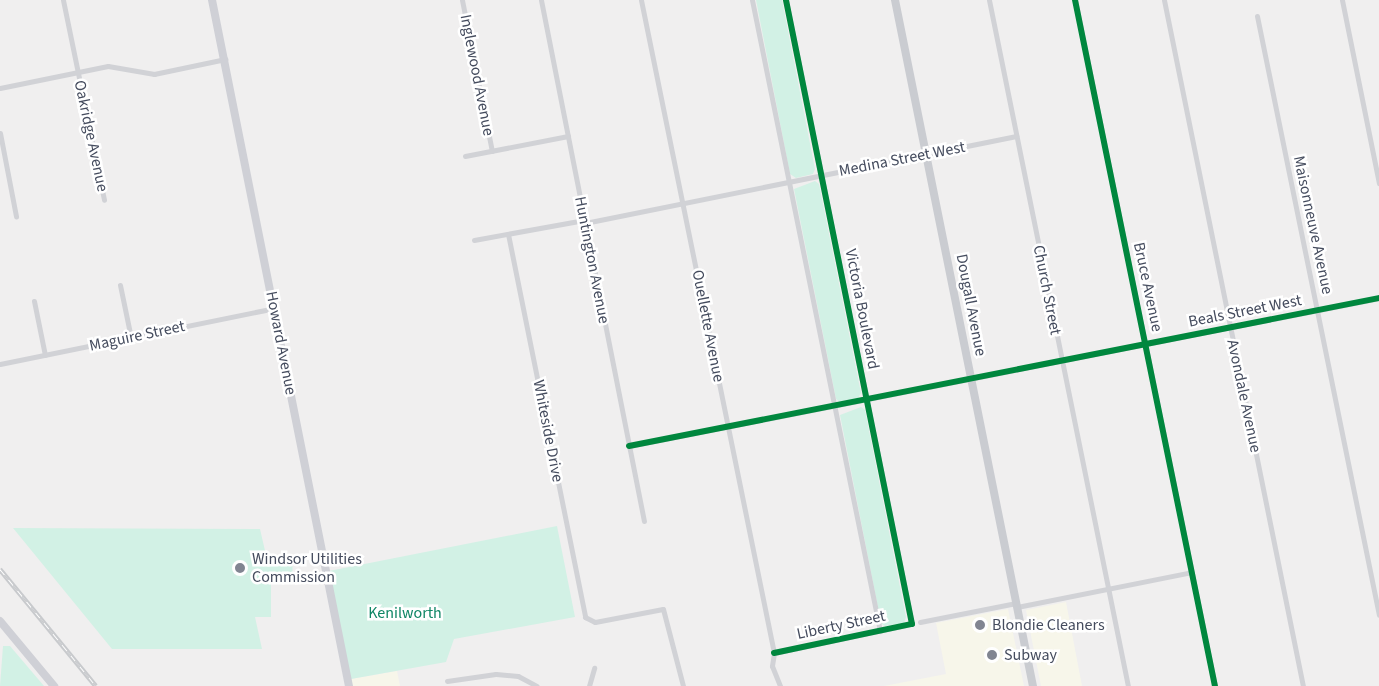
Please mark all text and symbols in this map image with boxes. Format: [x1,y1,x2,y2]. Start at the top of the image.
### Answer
street label: Inglewood Avenue [456,13,498,137]
street label: Oakridge Avenue [70,79,112,193]
street label: Medina Street West [837,137,967,181]
street label: Maisonneuve Avenue [1289,154,1337,296]
street label: Huntington Avenue [570,195,614,325]
street label: Bruce Avenue [1129,240,1167,334]
street label: Church Street [1029,243,1065,337]
street label: Victoria Boulevard [841,247,883,371]
street label: Dougall Avenue [952,252,990,358]
street label: Ouellette Avenue [688,268,728,384]
street label: Howard Avenue [262,290,300,396]
street label: Beals Street West [1187,291,1303,331]
street label: Maguire Street [88,317,186,355]
street label: Avondale Avenue [1223,338,1265,454]
street label: Whiteside Drive [529,378,567,484]
place label: Windsor Utilities Commission [252,549,362,587]
marker: Windsor Utilities Commission [233,561,247,575]
park label: Kenilworth [368,603,442,623]
street label: Liberty Street [795,606,887,644]
place label: Blondie Cleaners [992,615,1105,635]
marker: Blondie Cleaners [973,618,987,632]
place label: Subway [1004,645,1057,665]
marker: Subway [985,648,999,662]

